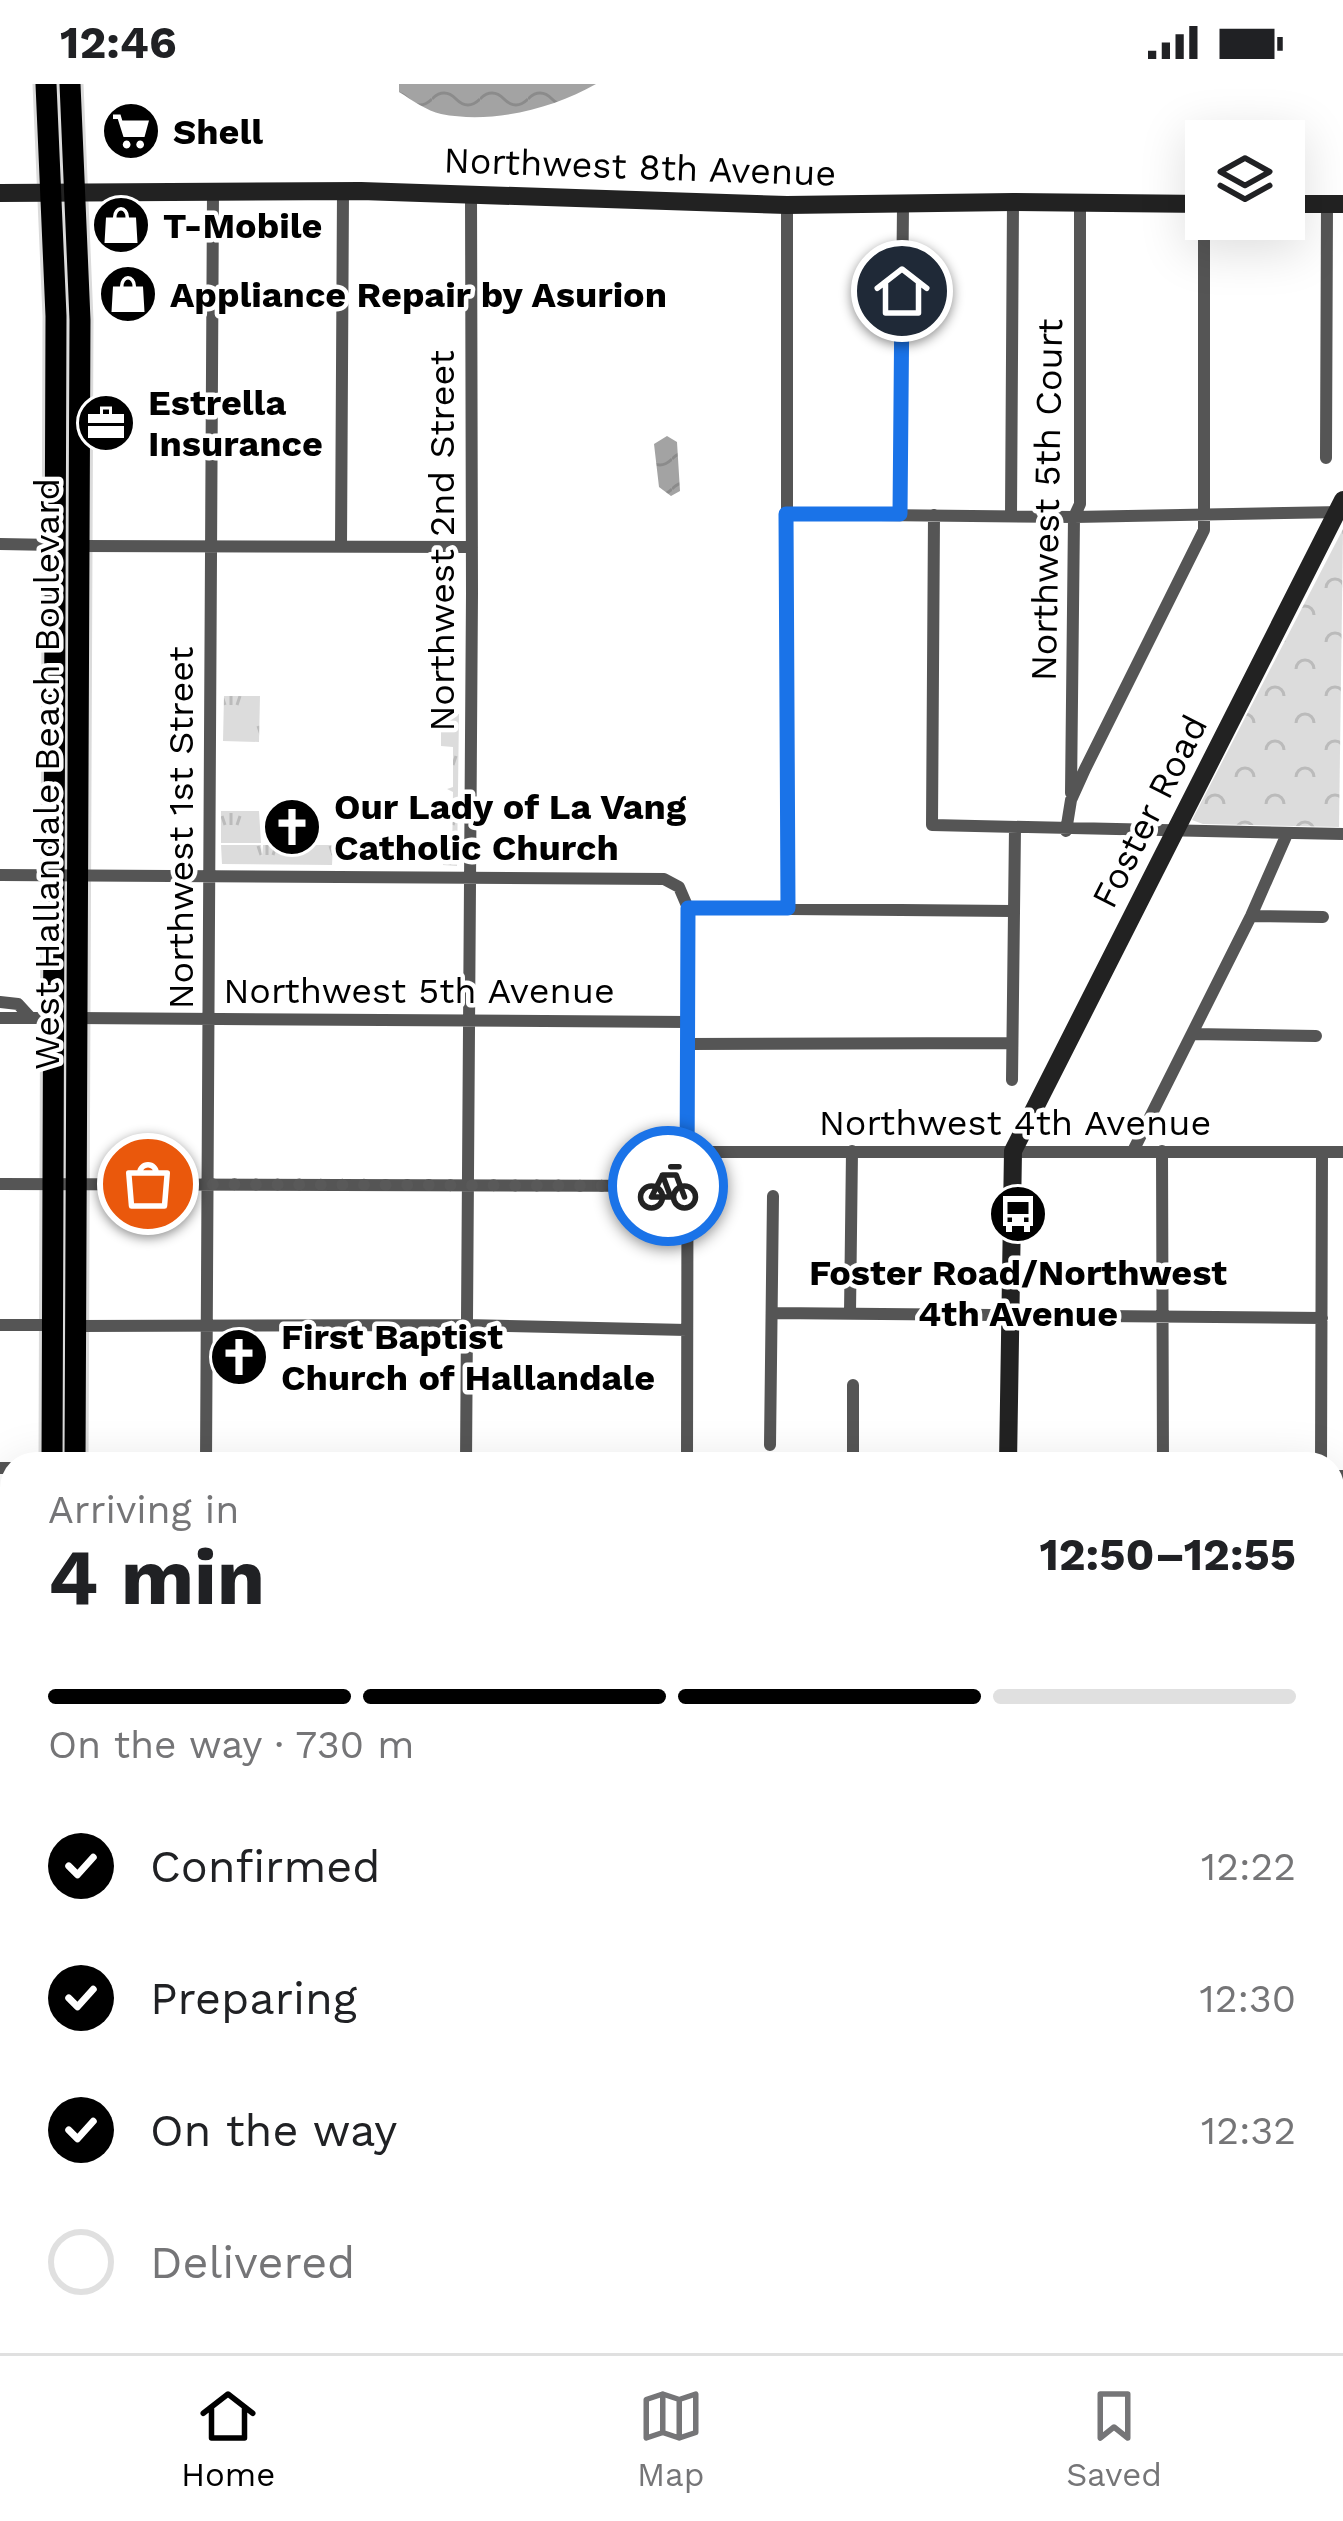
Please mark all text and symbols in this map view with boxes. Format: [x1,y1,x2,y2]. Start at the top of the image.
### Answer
text: 12:46 [60,16,177,69]
supermarket icon: Shell [100,100,162,162]
place label: Shell [173,111,263,153]
map controls [1185,120,1305,240]
button: layers [1185,120,1305,240]
street label: Northwest 8th Avenue [443,139,837,195]
shop icon: T-Mobile [90,194,152,256]
place label: T-Mobile [163,205,322,247]
pin [851,240,953,342]
icon: home [869,258,935,324]
shop icon: Appliance Repair by Asurion [97,263,159,325]
place label: Appliance Repair by Asurion [170,274,667,316]
street label: Northwest 5th Court [1023,318,1071,682]
street label: Northwest 2nd Street [421,350,463,732]
place label: Estrella Insurance [148,382,323,465]
office icon: Estrella Insurance [75,392,137,454]
street label: West Hallandale Beach Boulevard [26,478,68,1070]
street label: Northwest 1st Street [160,646,202,1010]
street label: Foster Road [1083,708,1216,915]
place label: Our Lady of La Vang Catholic Church [334,786,687,869]
church icon: Our Lady of La Vang Catholic Church [261,796,323,858]
street label: Northwest 5th Avenue [223,970,615,1012]
street label: Northwest 4th Avenue [819,1102,1211,1144]
courier [608,1126,728,1246]
pin [97,1133,199,1235]
icon: bag [115,1151,181,1217]
icon: bike [635,1153,701,1219]
bus stop icon: Foster Road/Northwest 4th Avenue [987,1183,1049,1245]
place label: Foster Road/Northwest 4th Avenue [809,1252,1227,1335]
place label: First Baptist Church of Hallandale [281,1316,655,1399]
church icon: First Baptist Church of Hallandale [208,1326,270,1388]
text: Arriving in [48,1487,239,1532]
text: 12:50–12:55 [1039,1528,1296,1581]
text: 4 min [48,1531,265,1623]
text: On the way · 730 m [48,1722,415,1767]
icon: check [48,1833,114,1899]
text: Confirmed [150,1840,381,1893]
text: 12:22 [1201,1844,1296,1889]
icon: check [48,1965,114,2031]
text: Preparing [150,1972,357,2025]
text: 12:30 [1200,1976,1296,2021]
icon: check [48,2097,114,2163]
text: On the way [150,2104,397,2157]
text: 12:32 [1201,2108,1296,2153]
text: Delivered [150,2236,355,2289]
tab: Home [181,2383,275,2494]
tab: Map [637,2383,704,2494]
tab: Saved [1066,2383,1162,2494]

